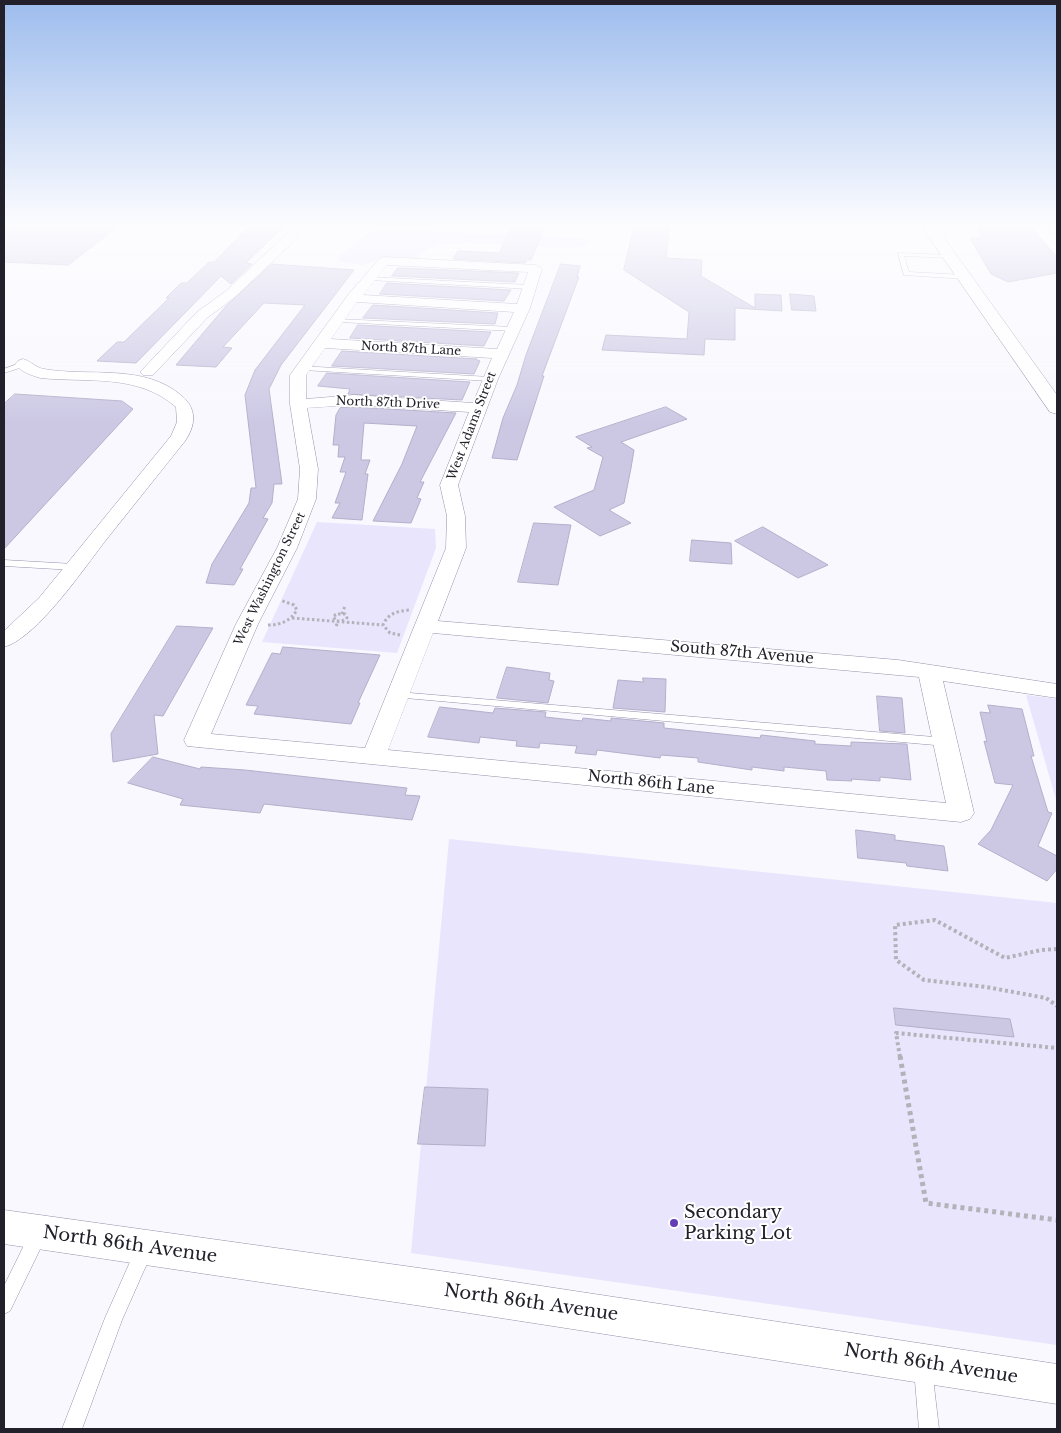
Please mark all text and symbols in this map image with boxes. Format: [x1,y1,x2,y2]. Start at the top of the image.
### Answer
street label: North 87th Lane [361,339,461,359]
street label: West Adams Street [445,370,499,482]
street label: North 87th Drive [336,394,440,412]
street label: West Washington Street [231,510,309,648]
street label: South 87th Avenue [670,638,814,668]
street label: North 86th Lane [587,767,715,799]
place label: Secondary Parking Lot [684,1202,792,1244]
marker: Secondary Parking Lot [668,1217,680,1229]
street label: North 86th Avenue [41,1222,219,1268]
street label: North 86th Avenue [442,1280,620,1326]
street label: North 86th Avenue [843,1340,1019,1388]

